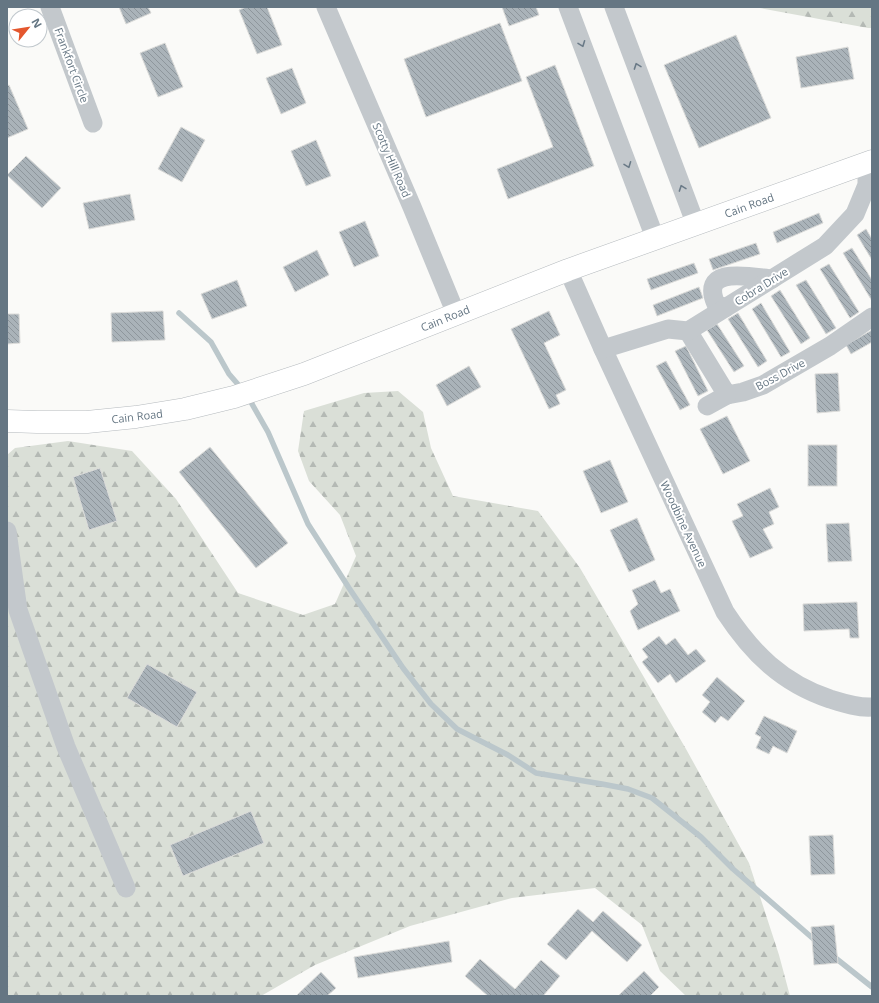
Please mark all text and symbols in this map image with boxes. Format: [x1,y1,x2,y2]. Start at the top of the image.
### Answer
north arrow [8,8,48,48]
text: N [28,15,46,30]
street label: Frankfort Circle [51,25,93,105]
one-way arrow [577,40,586,47]
one-way arrow [633,63,641,70]
street label: Scotty Hill Road [370,120,414,200]
one-way arrow [623,162,631,169]
one-way arrow [678,185,687,192]
street label: Cain Road [722,189,776,221]
street label: Cobra Drive [731,264,791,308]
street label: Cain Road [418,301,472,335]
street label: Boss Drive [753,355,807,393]
street label: Cain Road [110,405,164,427]
street label: Woodbine Avenue [657,478,711,570]

